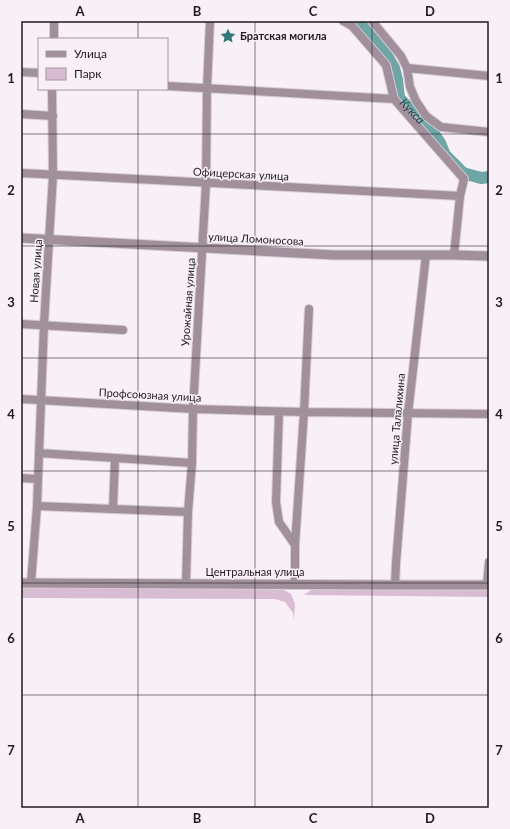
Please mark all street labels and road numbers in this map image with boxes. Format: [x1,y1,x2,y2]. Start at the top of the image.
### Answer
street label: Офицерская улица [193,164,289,183]
street label: улица Ломоносова [208,230,304,247]
street label: Новая улица [27,239,44,303]
street label: Урожайная улица [178,257,197,347]
street label: улица Талалихина [386,373,407,465]
street label: Профсоюзная улица [98,385,202,404]
street label: Центральная улица [205,565,305,578]

